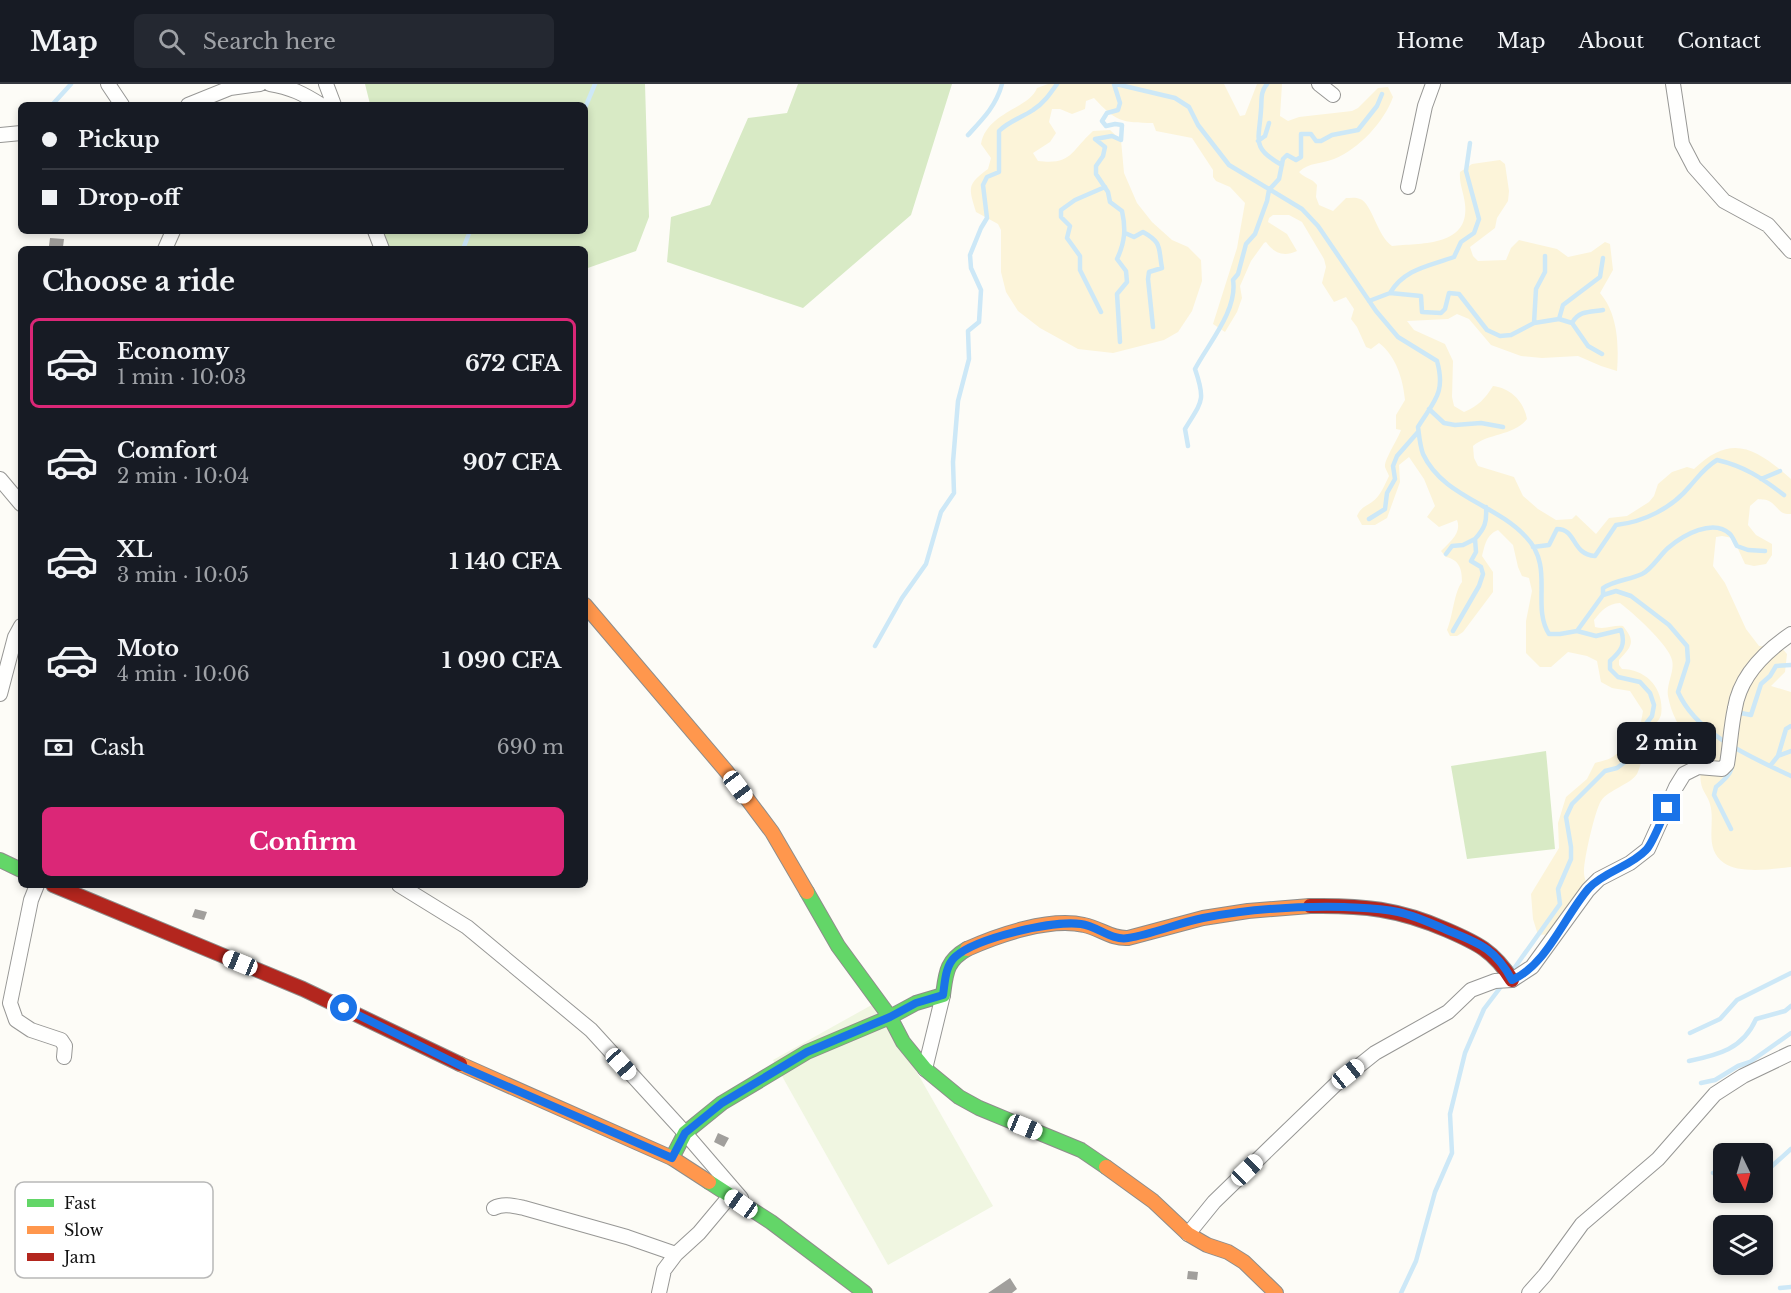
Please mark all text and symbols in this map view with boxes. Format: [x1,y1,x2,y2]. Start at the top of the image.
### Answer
search box [134,14,554,68]
text: Map [30,24,98,59]
icon: search [155,25,188,58]
text: Search here [203,28,336,55]
text: Home [1397,28,1464,54]
text: Map [1497,28,1545,54]
text: About [1578,28,1644,54]
text: Contact [1677,28,1761,54]
text: Pickup [78,126,160,153]
text: Drop-off [78,184,180,211]
text: Choose a ride [42,265,235,298]
icon: car [45,336,99,390]
text: Economy [117,338,229,365]
text: 672 CFA [465,350,561,377]
text: 1 min · 10:03 [117,365,246,389]
icon: car [45,435,99,489]
text: Comfort [117,437,217,464]
text: 907 CFA [463,449,561,476]
text: 2 min · 10:04 [117,464,249,488]
icon: car [45,534,99,588]
text: XL [117,536,152,563]
text: 1 140 CFA [449,548,561,575]
text: 3 min · 10:05 [117,563,249,587]
icon: car [45,633,99,687]
text: Moto [117,635,179,662]
text: 1 090 CFA [442,647,561,674]
text: 4 min · 10:06 [117,662,250,686]
callout: 2 min [1618,721,1716,763]
icon: cash [42,731,75,764]
text: 2 min [1635,731,1698,755]
text: Cash [90,734,145,761]
text: 690 m [497,735,564,759]
car [720,767,756,807]
route end [1653,794,1680,821]
button: Confirm [42,807,564,876]
car [220,948,260,978]
route start [330,994,357,1021]
car [602,1045,640,1083]
car [1328,1056,1368,1092]
car [1005,1112,1045,1142]
north arrow [1713,1143,1773,1203]
map controls [1713,1143,1773,1275]
car [1228,1151,1266,1189]
legend [15,1182,213,1278]
car [721,1186,761,1222]
text: Fast [64,1193,96,1213]
button: layers [1713,1215,1773,1275]
text: Slow [64,1220,104,1240]
text: Jam [62,1247,96,1267]

